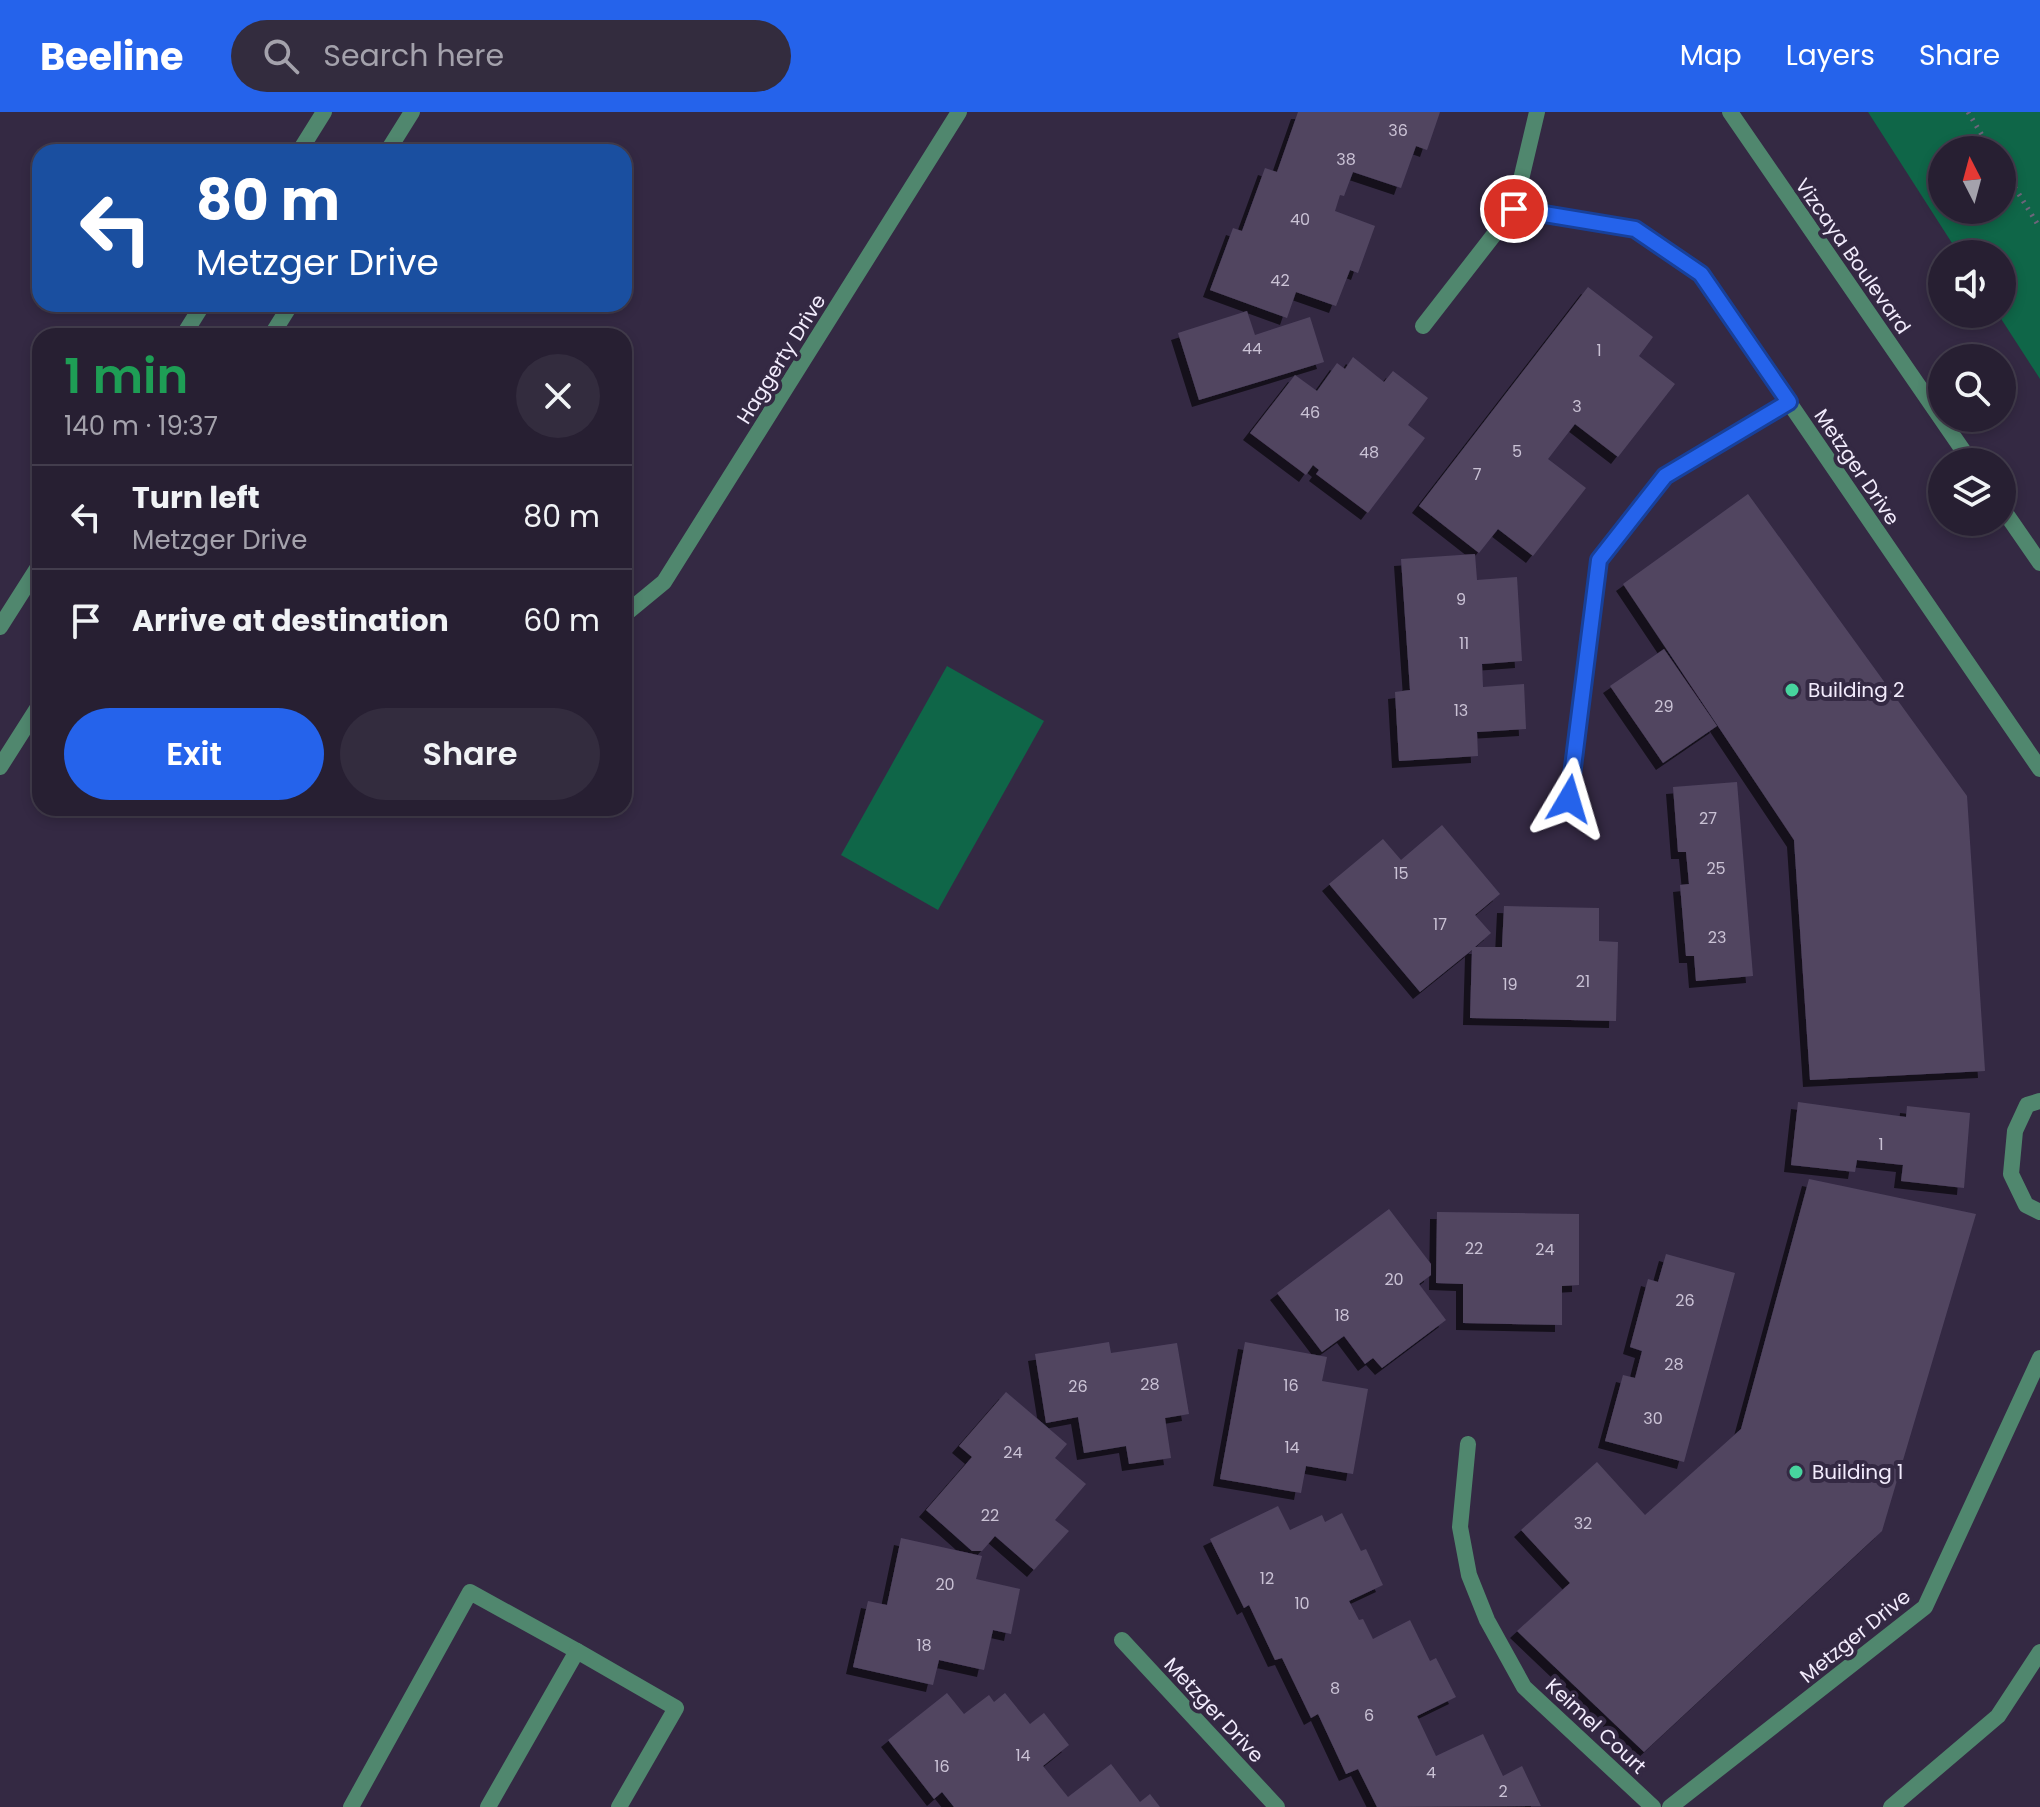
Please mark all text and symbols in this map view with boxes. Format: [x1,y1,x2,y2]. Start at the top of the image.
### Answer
search box [231,20,791,92]
text: Beeline [40,30,183,83]
icon: search [259,34,303,78]
text: Search here [323,34,504,77]
text: Map [1680,36,1742,75]
text: Layers [1786,36,1875,75]
text: Share [1919,36,2000,75]
house number: 36 [1388,119,1408,142]
north arrow [1928,136,2016,224]
map controls [1928,136,2016,536]
house number: 38 [1336,148,1356,171]
text: 80 m [196,161,340,240]
street label: Vizcaya Boulevard [1789,173,1917,339]
pin [1480,175,1548,243]
icon: left [64,176,168,280]
icon: arrive [1492,187,1536,231]
house number: 40 [1290,208,1310,231]
text: Metzger Drive [196,237,439,288]
button: sound [1928,240,2016,328]
house number: 42 [1270,269,1290,292]
street label: Haggerty Drive [730,289,832,429]
house number: 44 [1242,337,1262,360]
house number: 1 [1596,339,1602,362]
text: 1 min [64,343,188,410]
button: search [1928,344,2016,432]
button: close [516,354,600,438]
house number: 3 [1572,395,1582,418]
house number: 46 [1300,401,1320,424]
street label: Metzger Drive [1808,403,1906,531]
text: 140 m · 19:37 [64,408,218,444]
house number: 5 [1512,440,1522,463]
house number: 48 [1359,441,1379,464]
button: layers [1928,448,2016,536]
house number: 7 [1473,463,1482,486]
text: Turn left [132,476,260,519]
icon: left [64,495,108,539]
text: 80 m [523,495,600,538]
text: Metzger Drive [132,522,307,558]
house number: 9 [1456,588,1466,611]
icon: arrive [64,599,108,643]
text: Arrive at destination [132,599,449,642]
text: 60 m [523,599,600,642]
house number: 11 [1459,632,1469,655]
place label: Building 2 [1808,676,1905,704]
marker: Building 2 [1783,681,1801,699]
house number: 29 [1654,695,1674,718]
house number: 13 [1454,699,1468,722]
button: Exit [64,708,324,800]
button: Share [340,708,600,800]
position arrow [1527,757,1611,841]
house number: 27 [1699,807,1717,830]
house number: 25 [1706,857,1726,880]
house number: 15 [1393,862,1409,885]
house number: 17 [1433,913,1447,936]
house number: 23 [1708,926,1726,949]
house number: 21 [1576,970,1590,993]
house number: 19 [1502,973,1518,996]
house number: 1 [1878,1133,1884,1156]
house number: 22 [1465,1237,1483,1260]
house number: 24 [1535,1238,1555,1261]
house number: 20 [1384,1268,1404,1291]
house number: 26 [1675,1289,1695,1312]
house number: 18 [1334,1304,1350,1327]
house number: 28 [1664,1353,1684,1376]
house number: 28 [1140,1373,1160,1396]
house number: 16 [1283,1374,1299,1397]
house number: 26 [1068,1375,1088,1398]
house number: 30 [1643,1407,1663,1430]
house number: 14 [1284,1436,1300,1459]
house number: 24 [1003,1441,1023,1464]
place label: Building 1 [1812,1458,1903,1486]
marker: Building 1 [1787,1463,1805,1481]
house number: 22 [981,1504,999,1527]
house number: 32 [1574,1512,1592,1535]
house number: 12 [1260,1567,1274,1590]
house number: 20 [935,1573,955,1596]
street label: Metzger Drive [1794,1583,1916,1689]
house number: 10 [1294,1592,1310,1615]
house number: 18 [916,1634,932,1657]
street label: Metzger Drive [1158,1651,1270,1769]
street label: Keimel Court [1540,1672,1652,1780]
house number: 8 [1330,1677,1340,1700]
house number: 6 [1364,1704,1374,1727]
house number: 14 [1015,1744,1031,1767]
house number: 16 [934,1755,950,1778]
house number: 4 [1426,1761,1436,1784]
house number: 2 [1498,1780,1508,1803]

